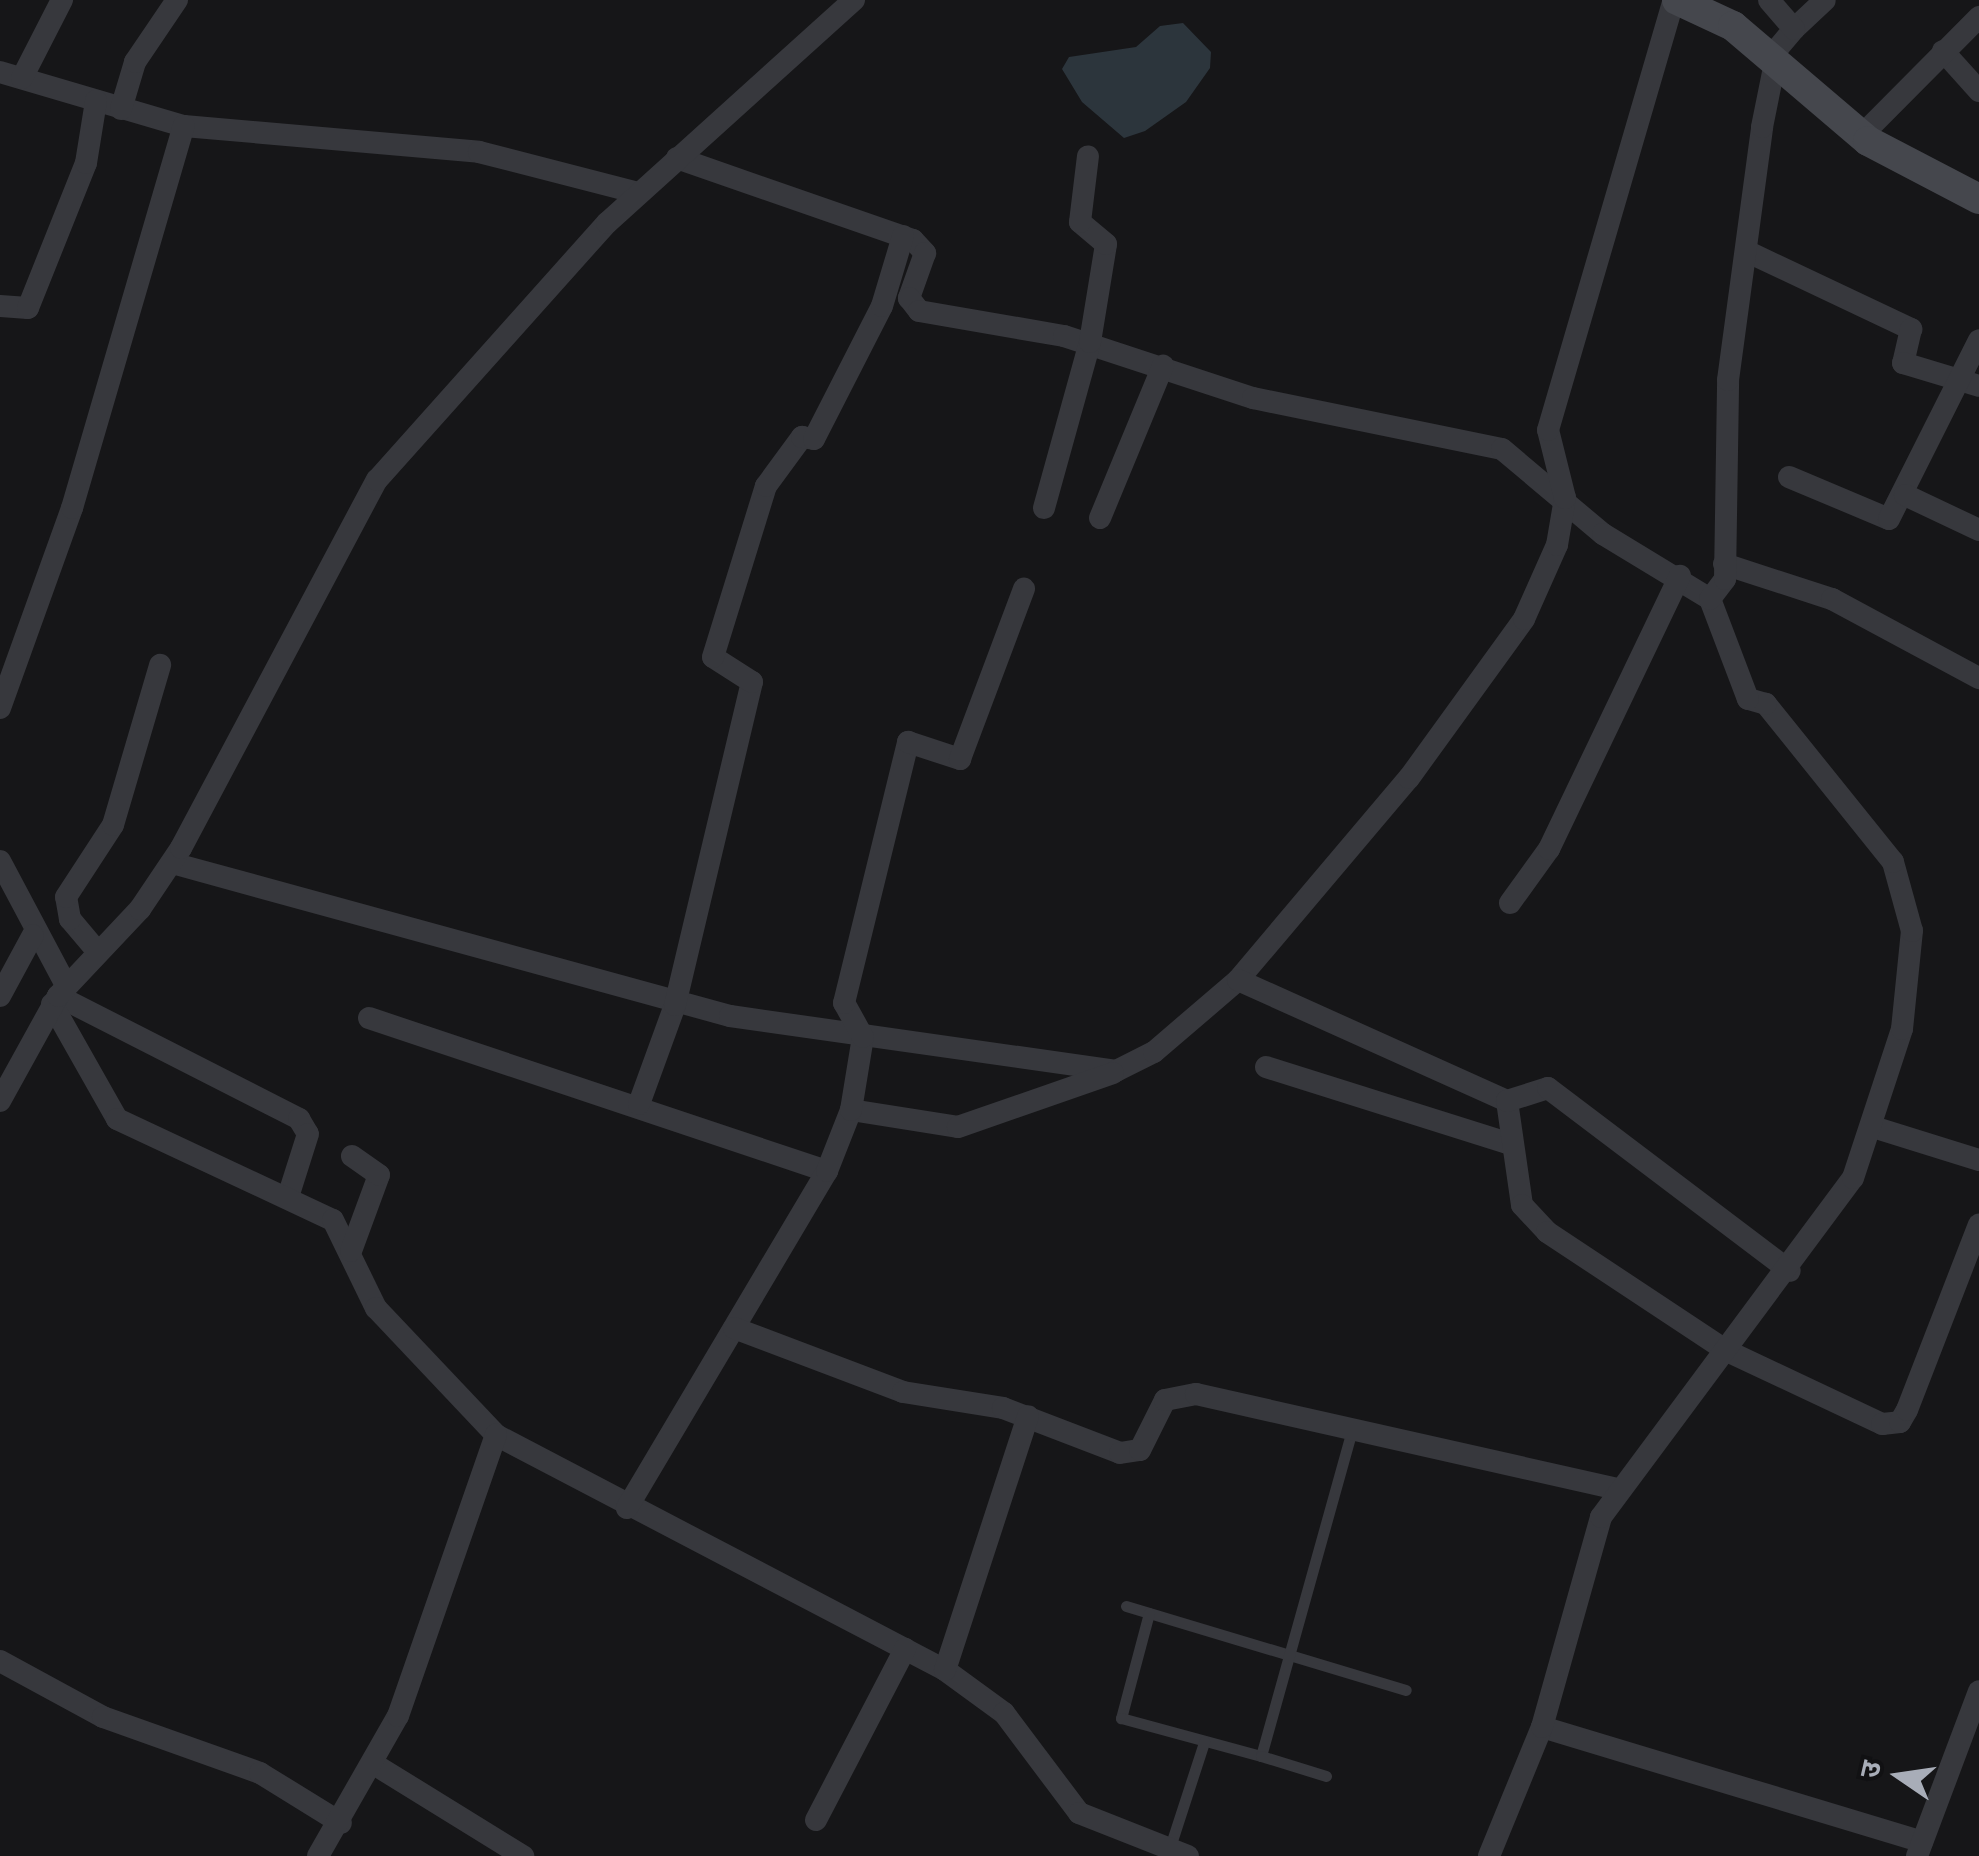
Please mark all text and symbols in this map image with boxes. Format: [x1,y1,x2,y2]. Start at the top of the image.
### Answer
north arrow [1849,1726,1949,1826]
text: उ [1849,1757,1889,1781]

